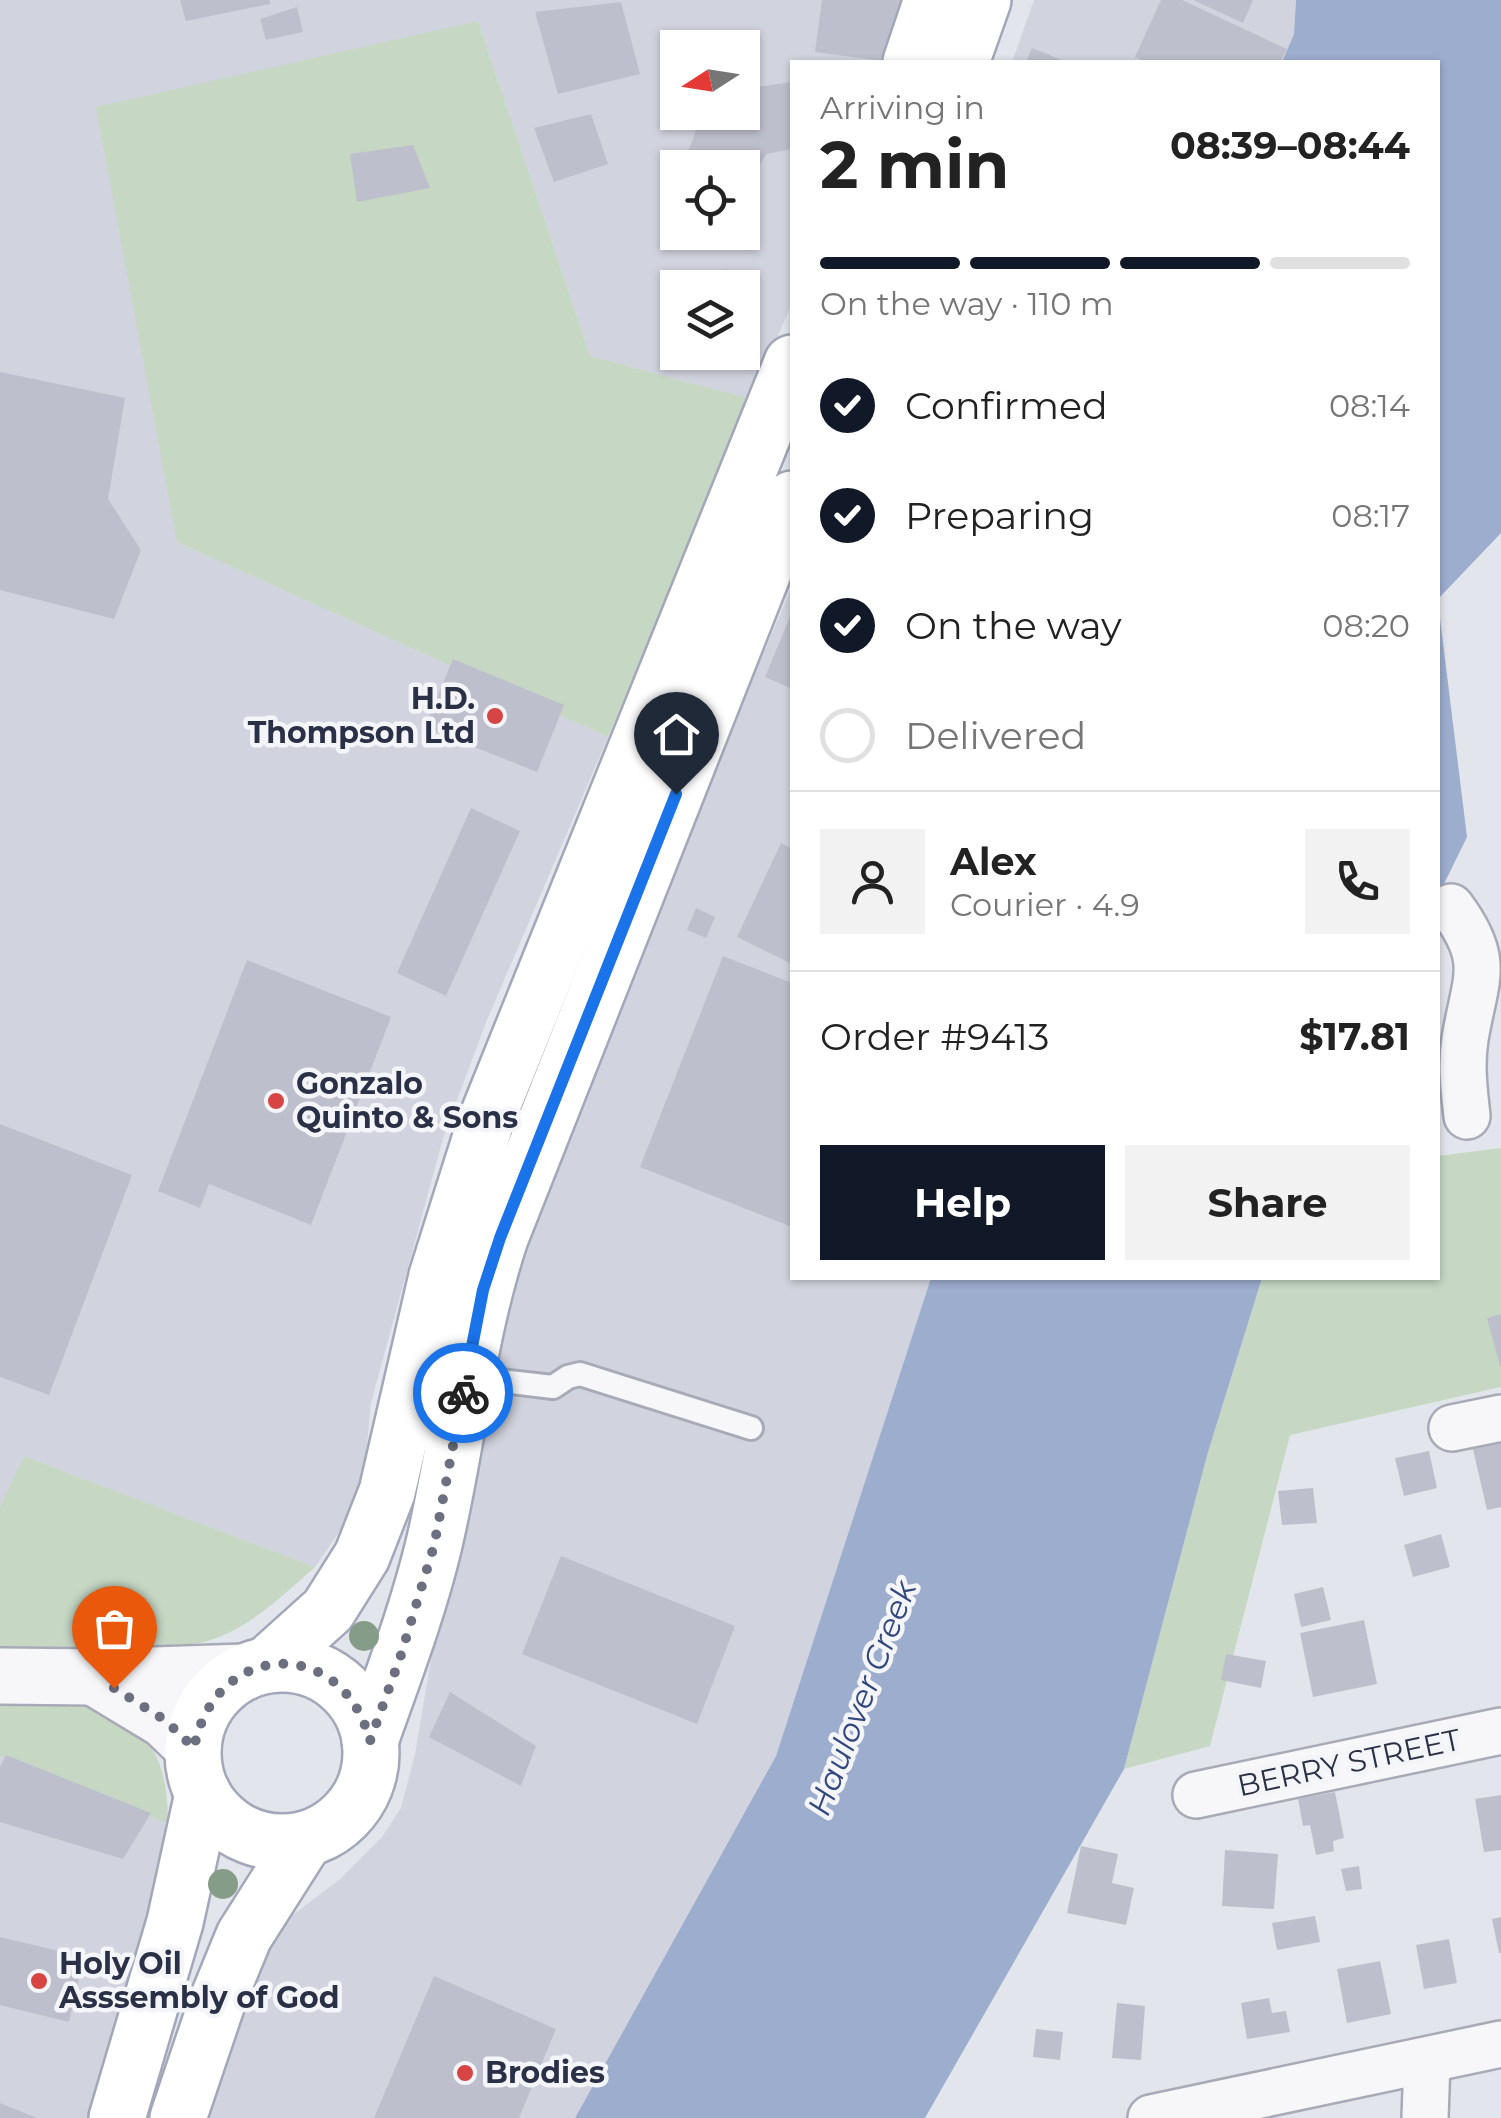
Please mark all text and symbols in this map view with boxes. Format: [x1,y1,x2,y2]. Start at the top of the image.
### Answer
north arrow [660,30,760,130]
map controls [660,30,760,370]
text: Arriving in [820,88,985,127]
text: 08:39–08:44 [1170,122,1410,169]
text: 2 min [820,125,1009,204]
button: locate [660,150,760,250]
button: layers [660,270,760,370]
text: On the way · 110 m [820,284,1114,323]
icon: check [820,378,875,433]
text: Confirmed [905,382,1108,429]
text: 08:14 [1329,386,1410,425]
icon: check [820,488,875,543]
text: Preparing [905,492,1094,539]
text: 08:17 [1331,496,1410,535]
icon: check [820,598,875,653]
text: On the way [905,602,1122,649]
text: 08:20 [1322,606,1410,645]
place label: H.D. Thompson Ltd [248,680,475,751]
pin [634,692,719,795]
marker: H.D. Thompson Ltd [484,705,506,727]
icon: home [649,707,704,762]
text: Delivered [905,712,1086,759]
button: person [820,829,925,934]
button: phone [1305,829,1410,934]
text: Alex [950,838,1037,885]
text: Courier · 4.9 [950,885,1140,924]
text: Order #9413 [820,1013,1049,1060]
text: $17.81 [1299,1013,1410,1060]
place label: Gonzalo Quinto & Sons [296,1065,518,1136]
marker: Gonzalo Quinto & Sons [265,1090,287,1112]
button: Help [820,1145,1105,1260]
button: Share [1125,1145,1410,1260]
courier [413,1343,513,1443]
icon: bike [436,1366,491,1421]
water label: Haulover Creek [799,1573,925,1821]
pin [72,1586,157,1689]
icon: bag [87,1601,142,1656]
street label: BERRY STREET [1234,1721,1465,1804]
place label: Holy Oil Asssembly of God [58,1945,339,2016]
marker: Holy Oil Asssembly of God [28,1970,50,1992]
place label: Brodies [485,2054,605,2091]
marker: Brodies [454,2062,476,2084]

